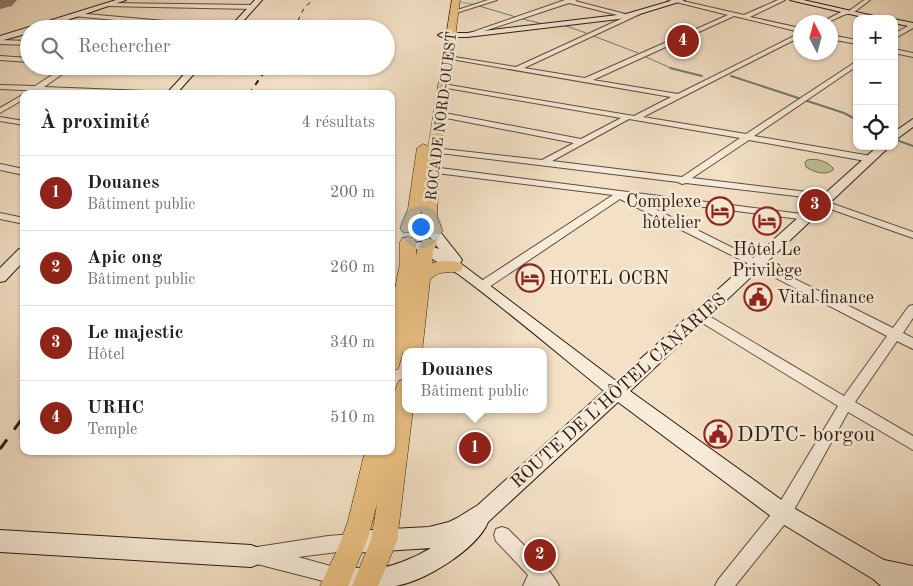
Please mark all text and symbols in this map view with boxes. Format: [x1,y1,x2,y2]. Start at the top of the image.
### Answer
north arrow [793,15,838,60]
map controls [853,15,898,150]
button: + [853,15,898,60]
search box [20,20,395,75]
pin: 4 [667,22,699,60]
street label: ROCADE NORD-OUEST [425,31,460,202]
icon: search [38,34,66,62]
text: Rechercher [78,38,171,57]
button: − [853,60,898,105]
button: locate [853,105,898,150]
text: À proximité [40,112,150,133]
text: 4 résultats [301,115,375,131]
text: Douanes [87,174,159,193]
text: 1 [51,185,61,201]
text: 200 m [330,185,375,201]
pin: 3 [799,186,831,224]
place label: Complexe hôtelier [626,193,702,232]
hotel icon: Complexe hôtelier [705,196,735,226]
text: Bâtiment public [87,197,195,213]
hotel icon: Hôtel Le Privilège [752,206,782,236]
your location [408,214,434,240]
place label: Hôtel Le Privilège [732,241,802,280]
text: Apic ong [87,249,162,268]
text: 2 [51,260,61,276]
text: 260 m [330,260,375,276]
hotel icon: HOTEL OCBN [515,263,545,293]
place label: HOTEL OCBN [549,270,669,288]
text: Bâtiment public [87,272,195,288]
public building icon: Vital finance [743,282,773,312]
street label: ROUTE DE L'HÔTEL CANARIES [505,287,729,492]
place label: Vital finance [777,289,874,307]
text: Le majestic [87,324,184,343]
text: 3 [51,335,61,351]
text: 340 m [330,335,375,351]
text: Hôtel [87,347,125,363]
popup [402,348,547,413]
text: Douanes [420,361,493,380]
text: Bâtiment public [420,384,529,400]
text: URHC [87,399,144,418]
text: 4 [51,410,61,426]
text: 510 m [330,410,375,426]
public building icon: DDTC- borgou [703,419,733,449]
text: Temple [87,422,137,438]
place label: DDTC- borgou [737,425,875,446]
pin: 1 [459,429,491,467]
pin: 2 [524,536,556,574]

